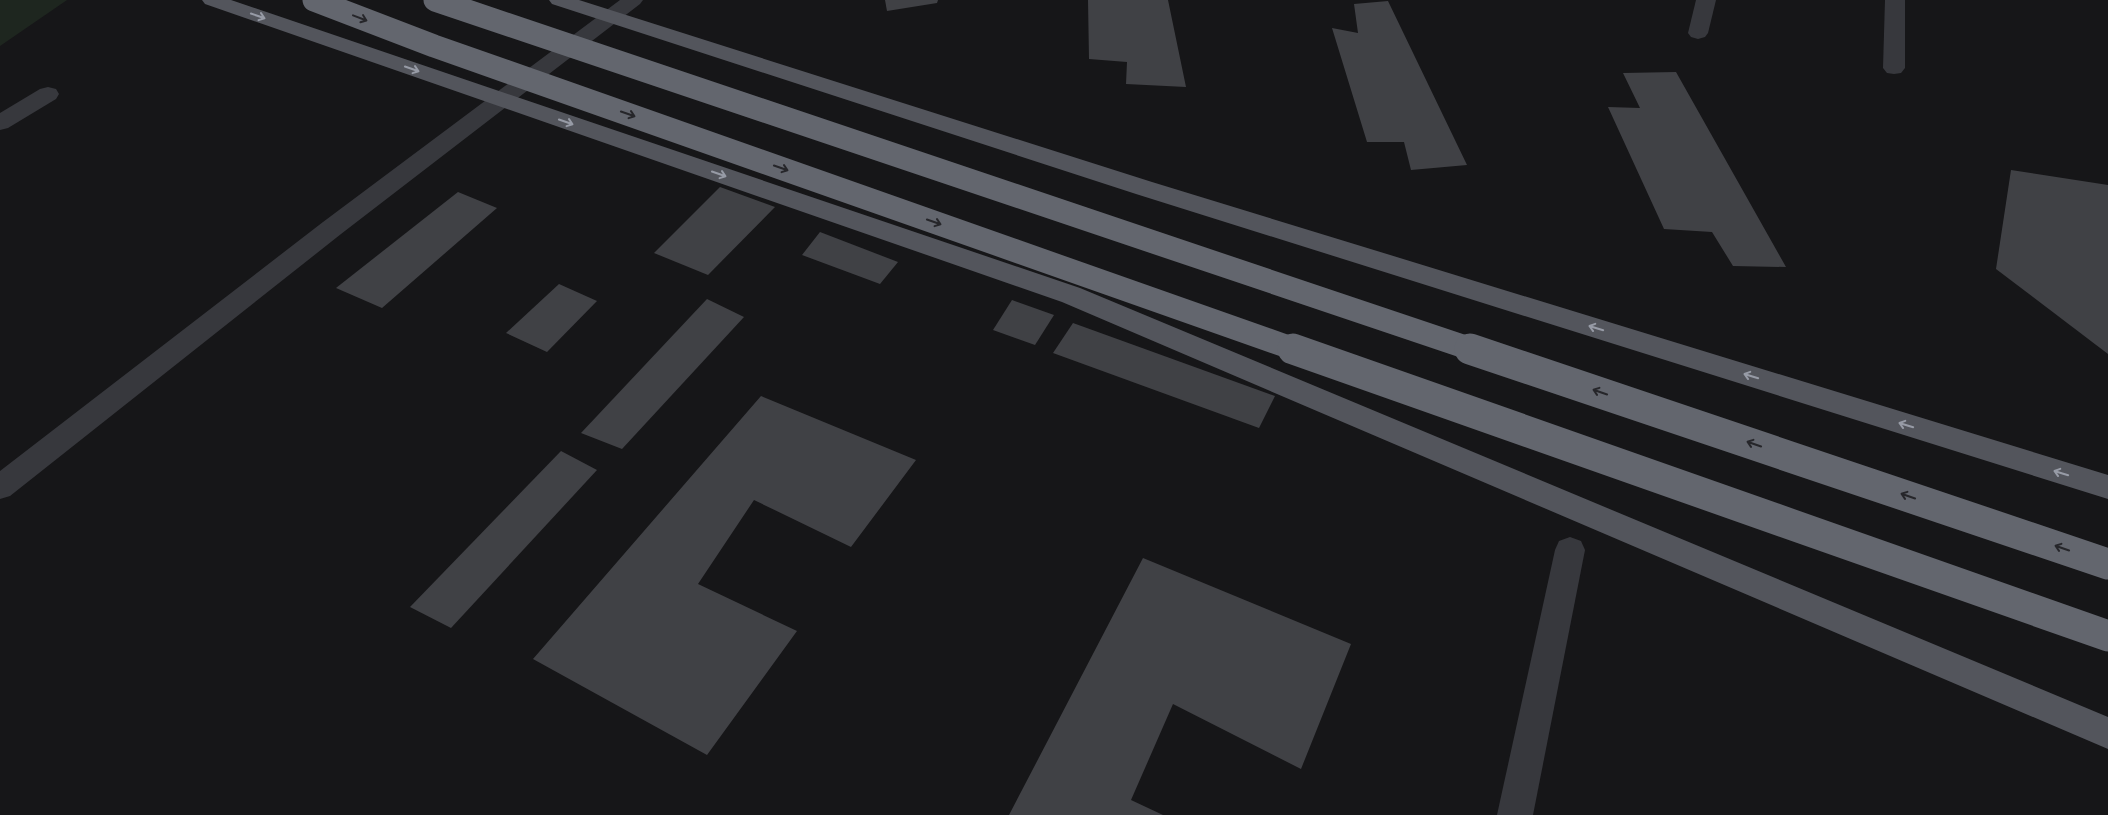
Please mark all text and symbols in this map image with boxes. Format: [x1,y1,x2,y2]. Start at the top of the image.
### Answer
one-way arrow [250,12,266,21]
one-way arrow [352,14,367,23]
one-way arrow [404,65,419,74]
one-way arrow [619,110,635,119]
one-way arrow [557,117,573,127]
one-way arrow [773,164,789,174]
one-way arrow [711,170,727,180]
one-way arrow [926,218,942,228]
one-way arrow [1588,323,1604,333]
one-way arrow [1743,371,1759,381]
one-way arrow [1592,387,1608,397]
one-way arrow [1899,419,1915,429]
one-way arrow [1746,439,1762,449]
one-way arrow [2054,467,2070,477]
one-way arrow [1901,491,1916,500]
one-way arrow [2055,543,2070,552]

